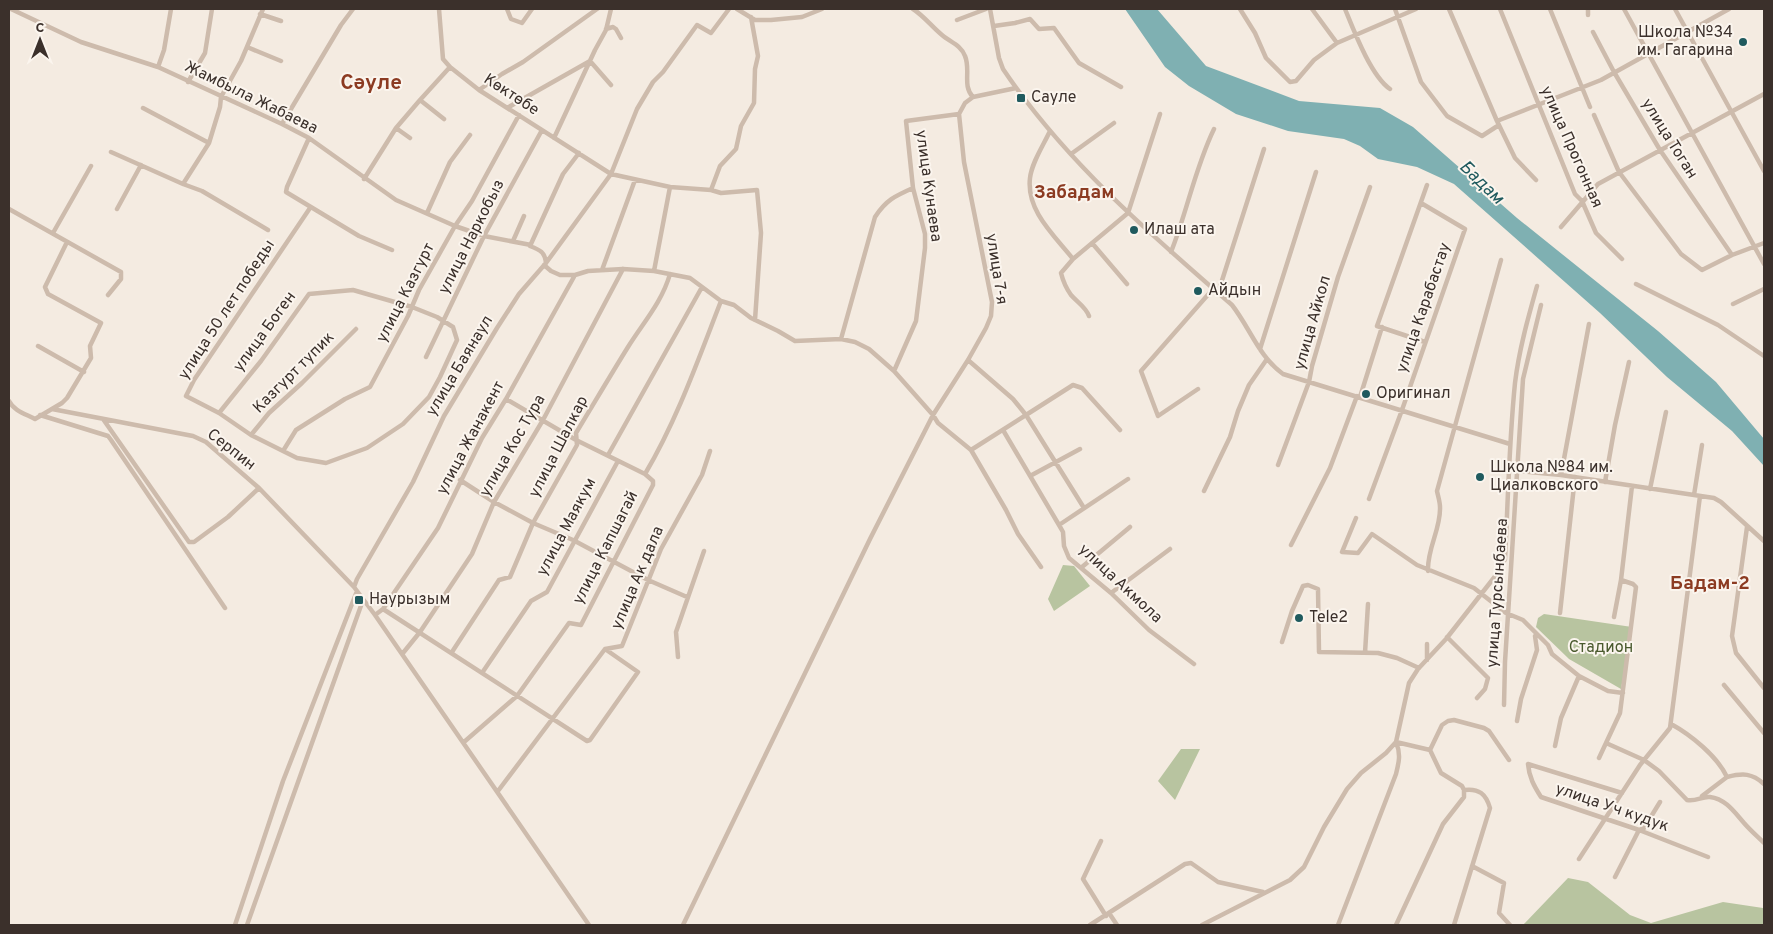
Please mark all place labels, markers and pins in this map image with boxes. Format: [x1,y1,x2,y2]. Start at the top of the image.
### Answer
place label: Школа №34 им. Гагарина [1637,23,1733,61]
marker: Школа №34 им. Гагарина [1737,36,1749,48]
place label: Сауле [1031,88,1076,108]
marker: Сауле [1015,92,1027,104]
place label: Илаш ата [1144,220,1215,240]
marker: Илаш ата [1128,224,1140,236]
place label: Айдын [1208,281,1261,301]
marker: Айдын [1192,285,1204,297]
place label: Оригинал [1376,384,1451,404]
marker: Оригинал [1360,388,1372,400]
place label: Школа №84 им. Циалковского [1490,458,1613,496]
marker: Школа №84 им. Циалковского [1474,471,1486,483]
place label: Наурызым [369,590,450,610]
marker: Наурызым [353,594,365,606]
place label: Tele2 [1309,608,1348,628]
marker: Tele2 [1293,612,1305,624]

